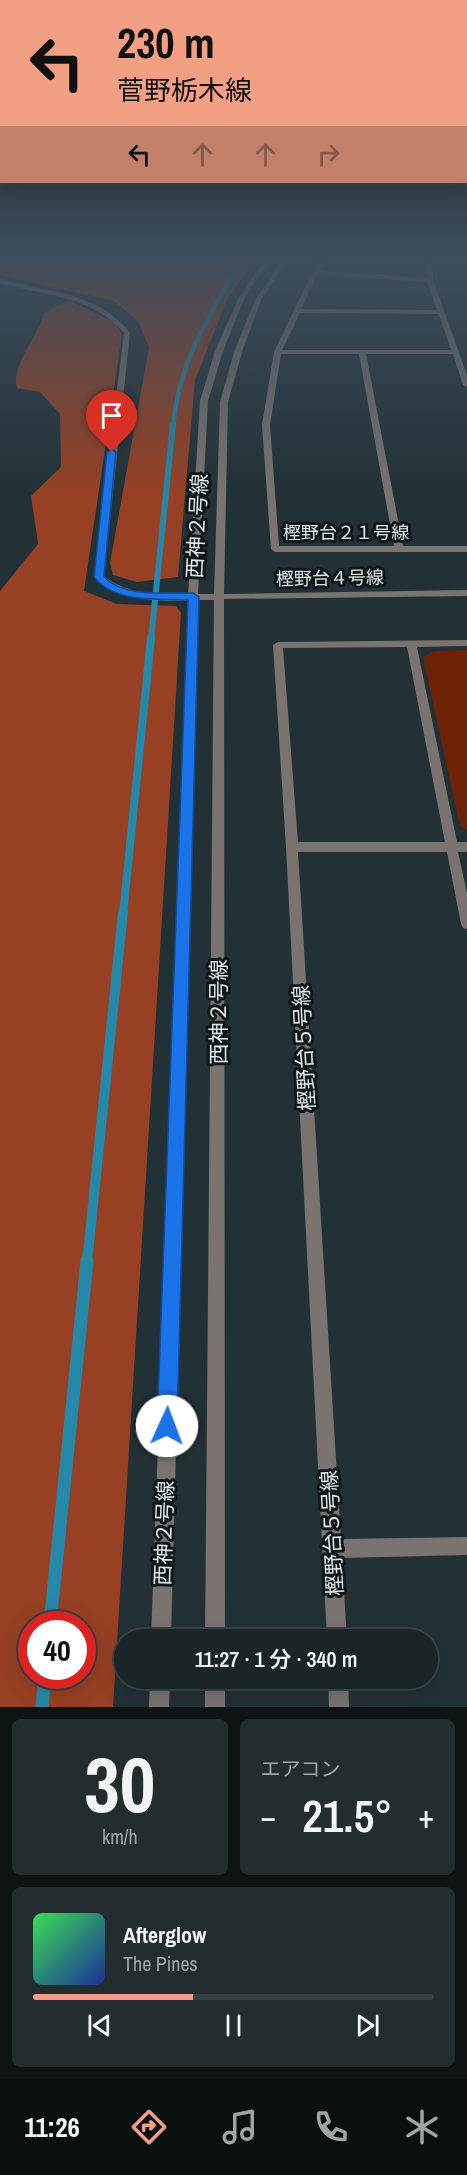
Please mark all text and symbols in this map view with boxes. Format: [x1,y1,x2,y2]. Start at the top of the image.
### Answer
text: 230 m [117,15,215,71]
icon: left [18,24,96,102]
text: 菅野栃木線 [117,72,252,108]
icon: left [123,138,156,171]
icon: ahead [186,138,219,171]
icon: ahead [249,138,282,171]
icon: right [312,138,345,171]
pin [86,390,137,452]
icon: arrive [95,399,128,432]
street label: 西神２号線 [180,473,214,579]
street label: 樫野台２１号線 [283,520,409,545]
street label: 樫野台４号線 [276,565,384,591]
street label: 西神２号線 [204,960,233,1065]
street label: 樫野台５号線 [286,984,322,1112]
position arrow [135,1394,199,1458]
street label: 樫野台５号線 [314,1469,350,1597]
street label: 西神２号線 [148,1480,180,1586]
speed limit sign: 40 [18,1611,96,1689]
text: 11:27 · 1 分 · 340 m [195,1644,357,1674]
text: 30 [84,1731,155,1836]
text: エアコン [261,1755,341,1782]
text: 21.5° [302,1785,392,1846]
text: − [261,1794,276,1838]
text: + [418,1794,434,1838]
text: km/h [102,1823,138,1850]
text: Afterglow [123,1920,206,1950]
text: The Pines [123,1950,198,1977]
icon: previous [83,2009,116,2042]
icon: pause [217,2009,250,2042]
icon: next [351,2009,384,2042]
icon: directions [128,2106,170,2148]
icon: music [219,2106,261,2148]
icon: phone [310,2106,352,2148]
icon: climate [401,2106,443,2148]
text: 11:26 [24,2109,80,2145]

